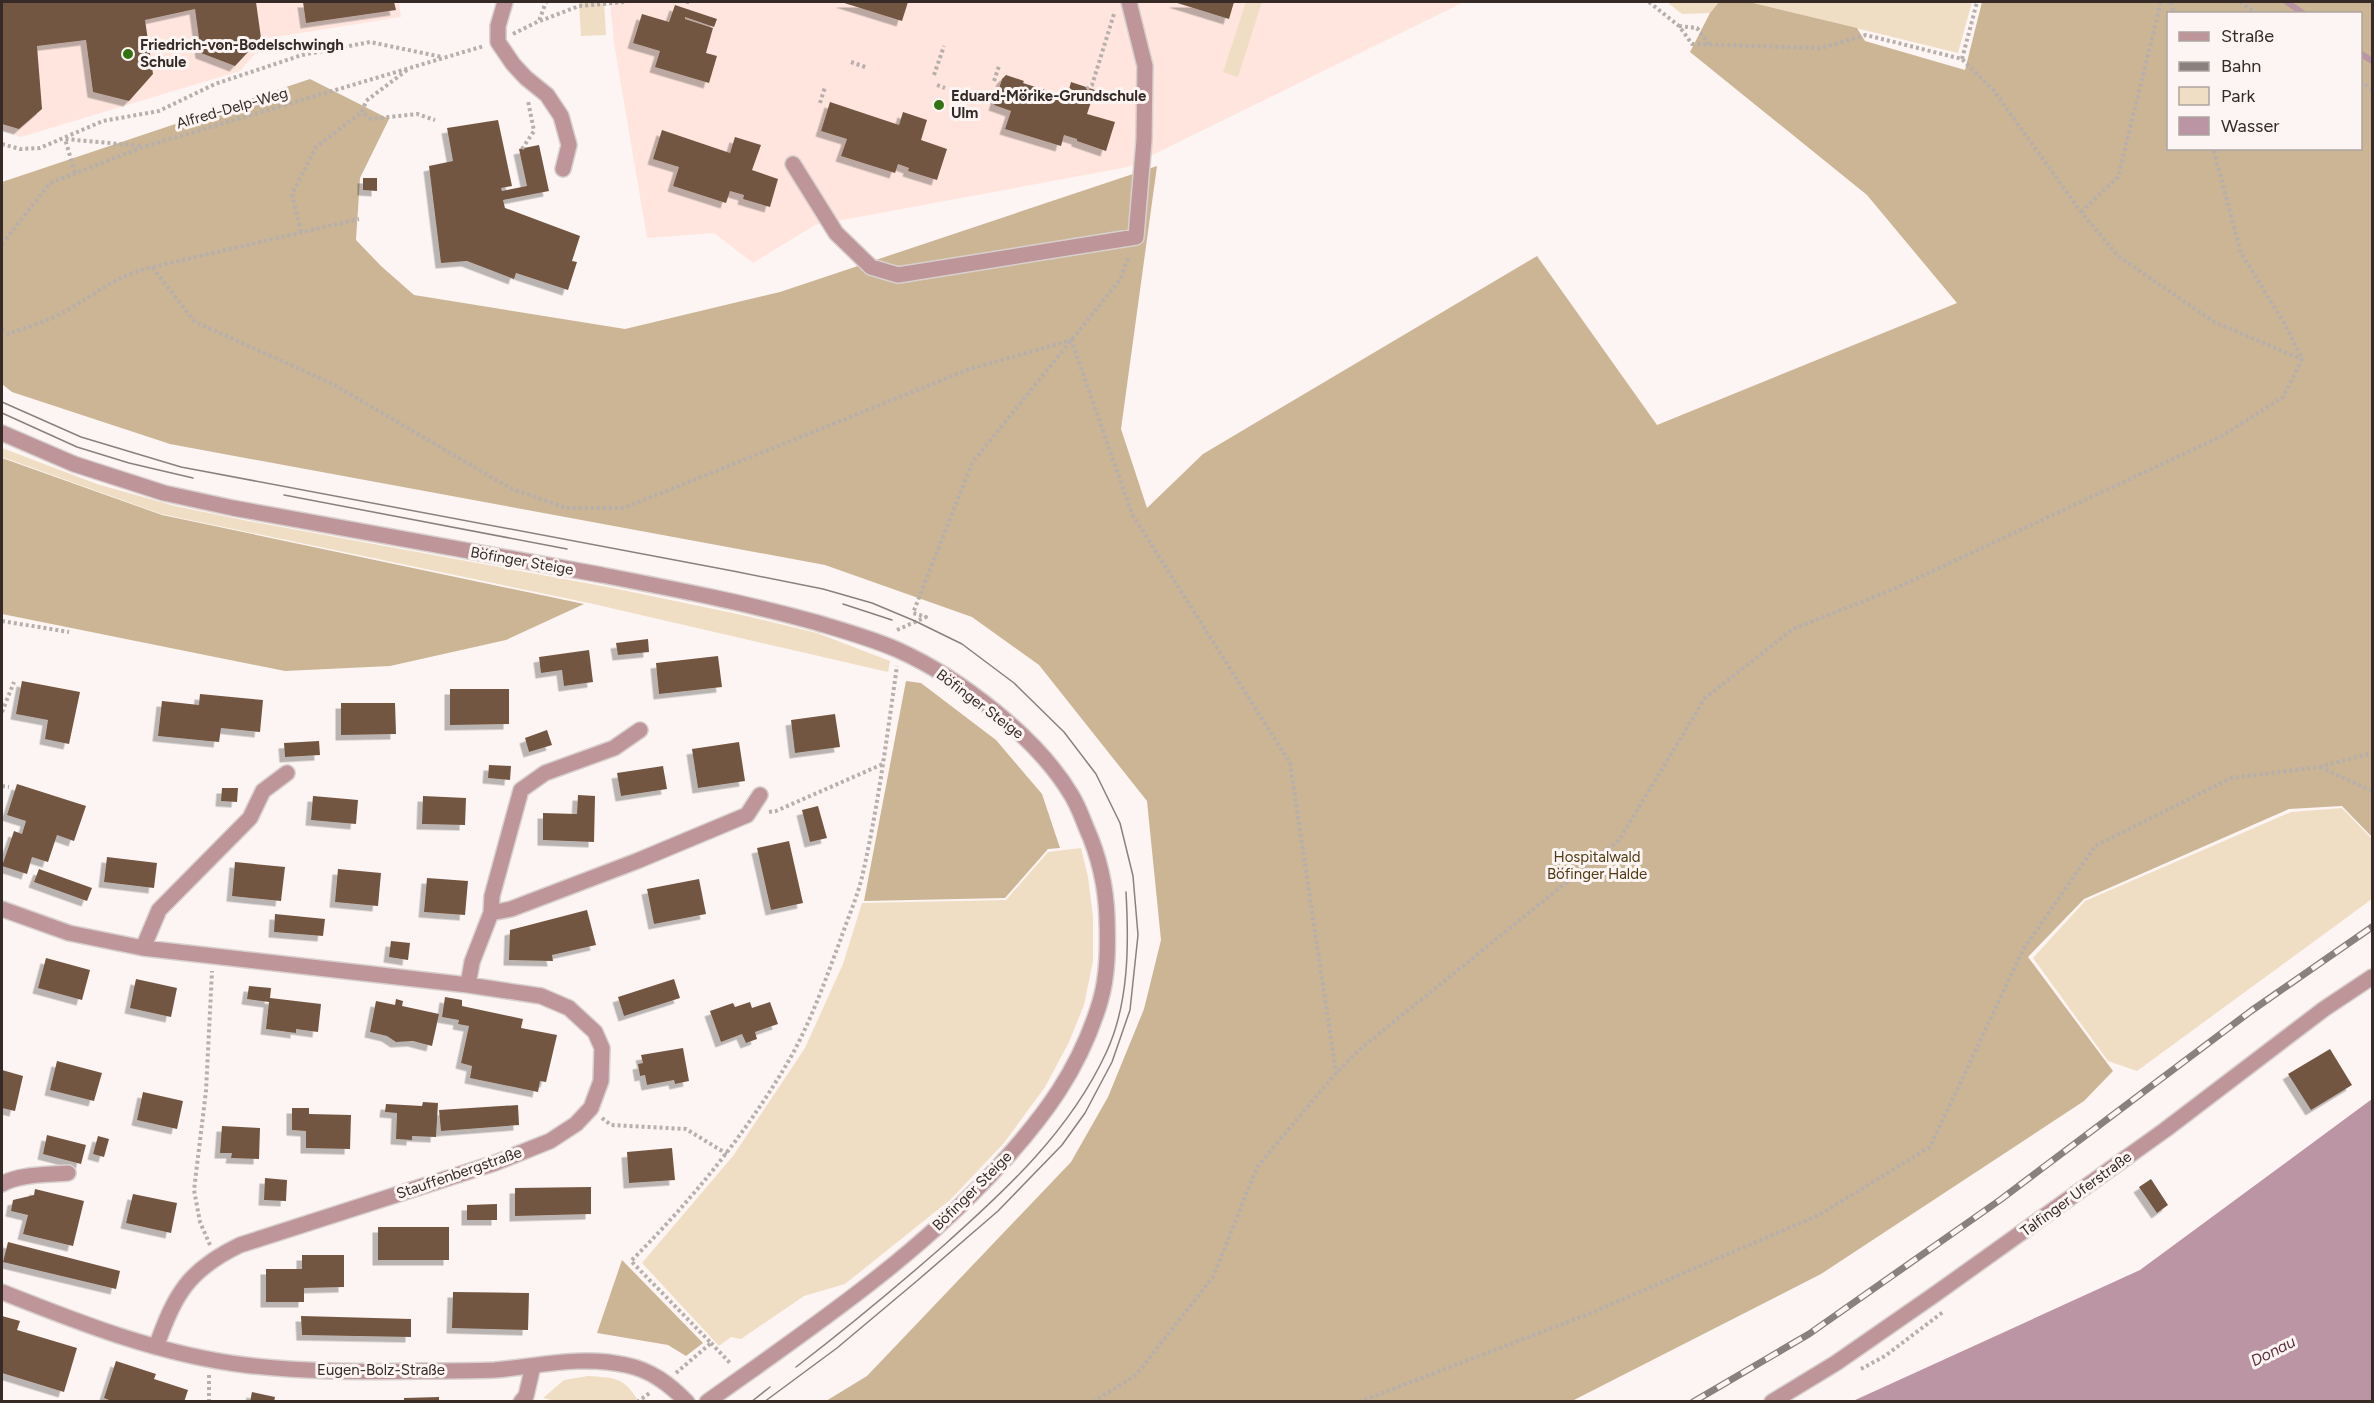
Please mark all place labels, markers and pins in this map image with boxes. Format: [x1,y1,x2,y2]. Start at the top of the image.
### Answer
place label: Friedrich-von-Bodelschwingh Schule [140,36,344,71]
marker: Friedrich-von-Bodelschwingh Schule [121,47,135,61]
place label: Eduard-Mörike-Grundschule Ulm [951,87,1147,122]
marker: Eduard-Mörike-Grundschule Ulm [932,98,946,112]

